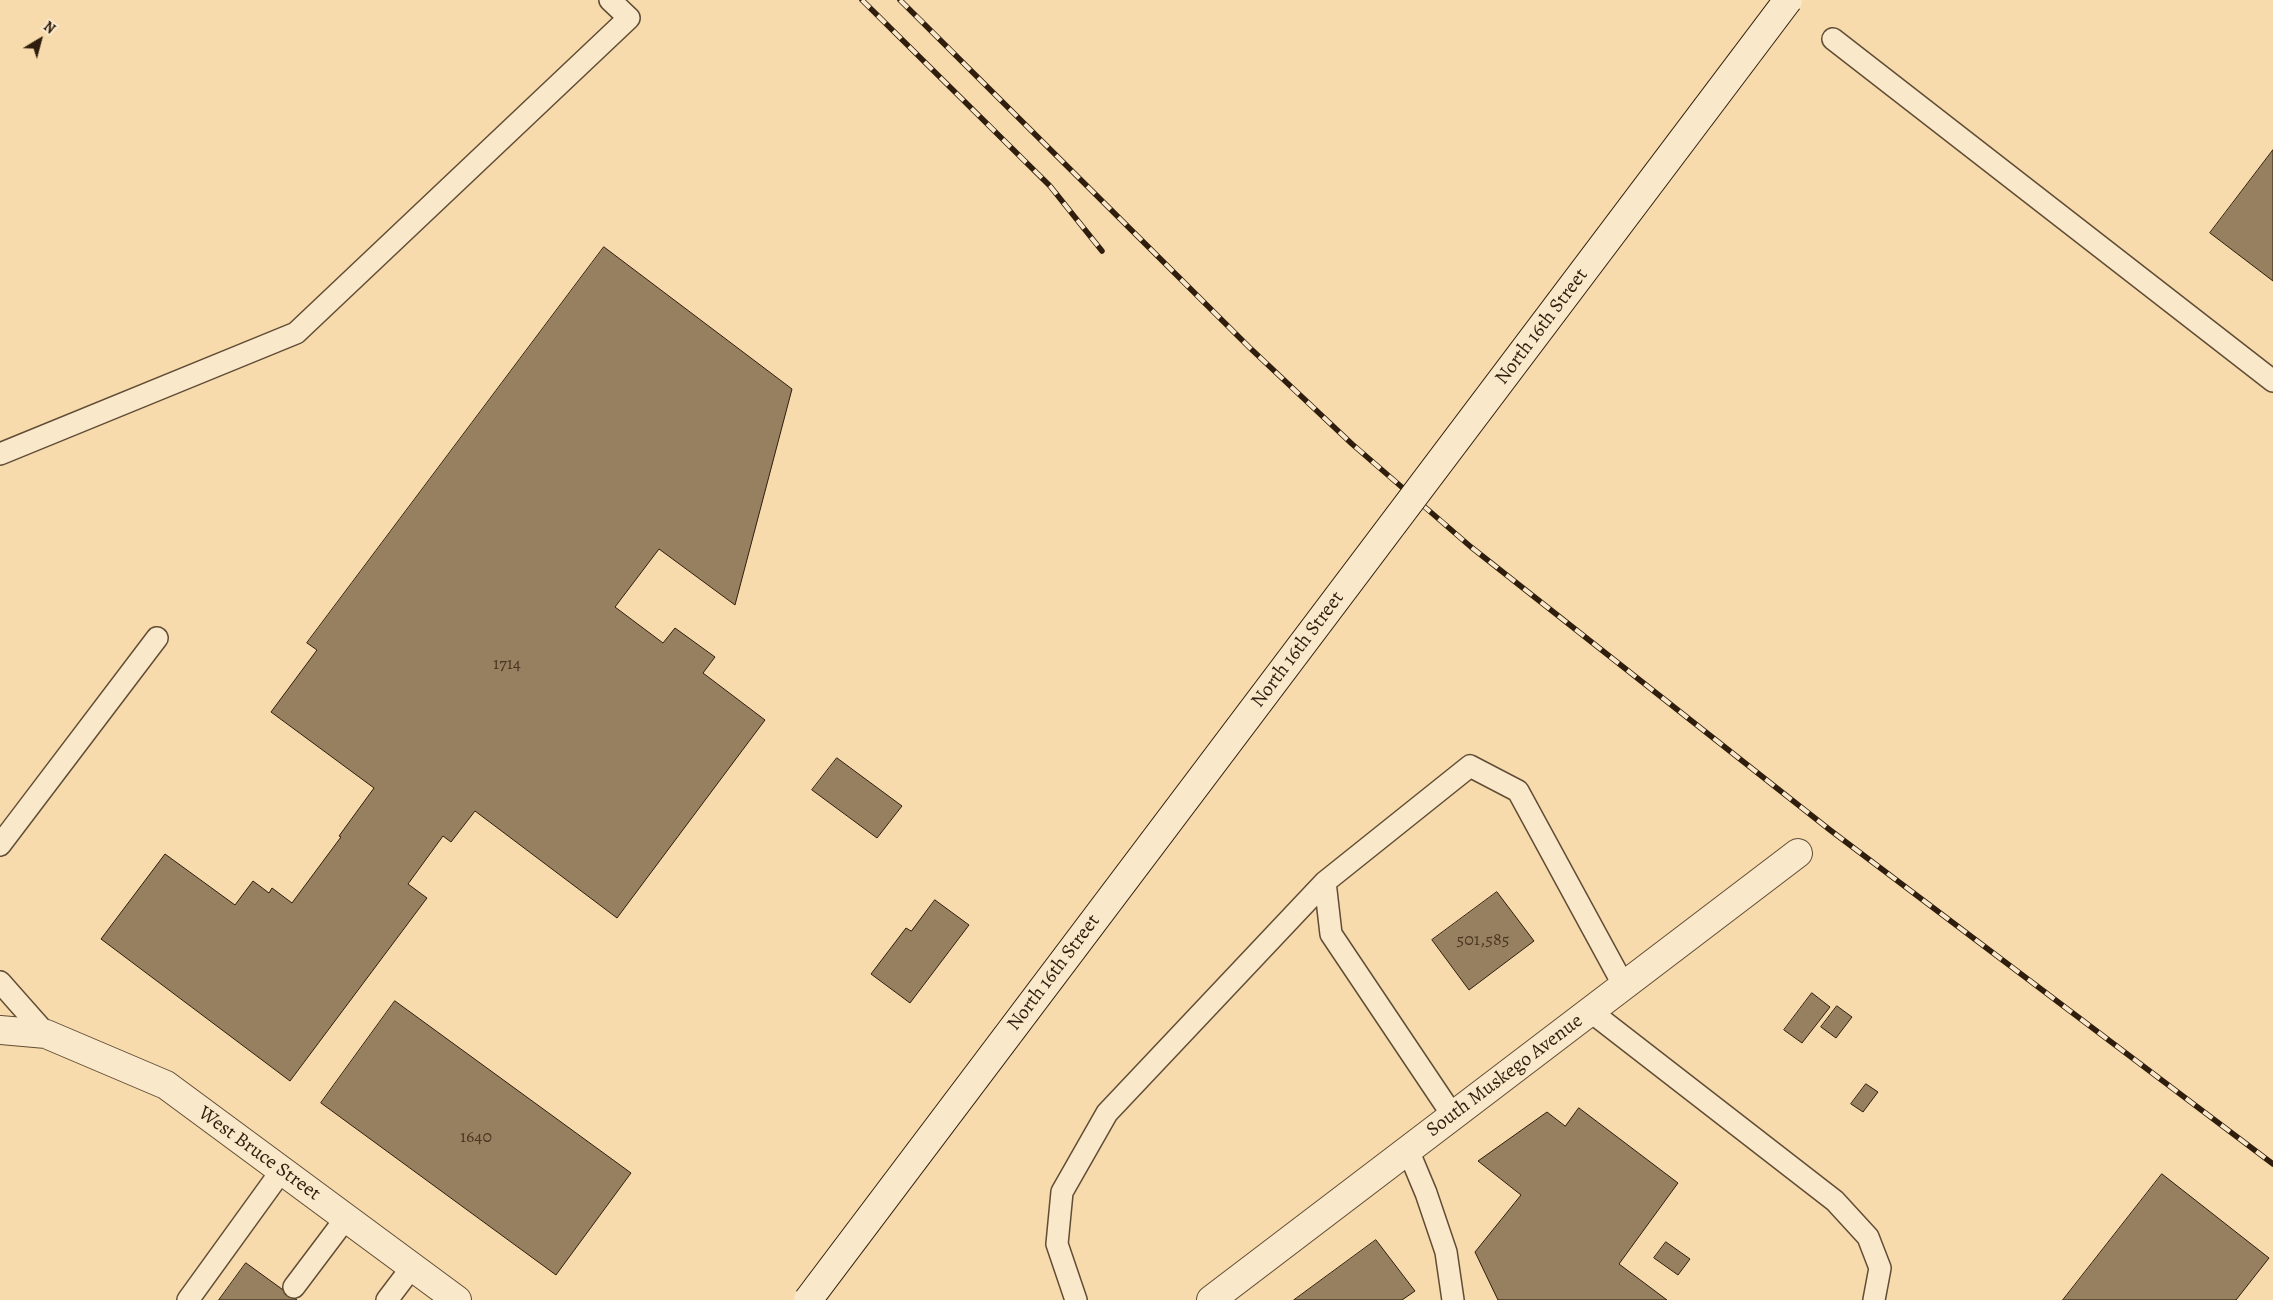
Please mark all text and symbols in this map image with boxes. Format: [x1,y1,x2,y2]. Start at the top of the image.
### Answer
north arrow [15,15,65,65]
text: N [40,17,59,38]
street label: North 16th Street [1490,264,1594,390]
street label: North 16th Street [1246,587,1350,713]
house number: 1714 [493,654,521,676]
street label: North 16th Street [1002,910,1106,1036]
house number: 501,585 [1457,930,1509,952]
street label: South Muskego Avenue [1422,1009,1588,1143]
street label: West Bruce Street [193,1102,325,1206]
house number: 1640 [460,1127,492,1149]

